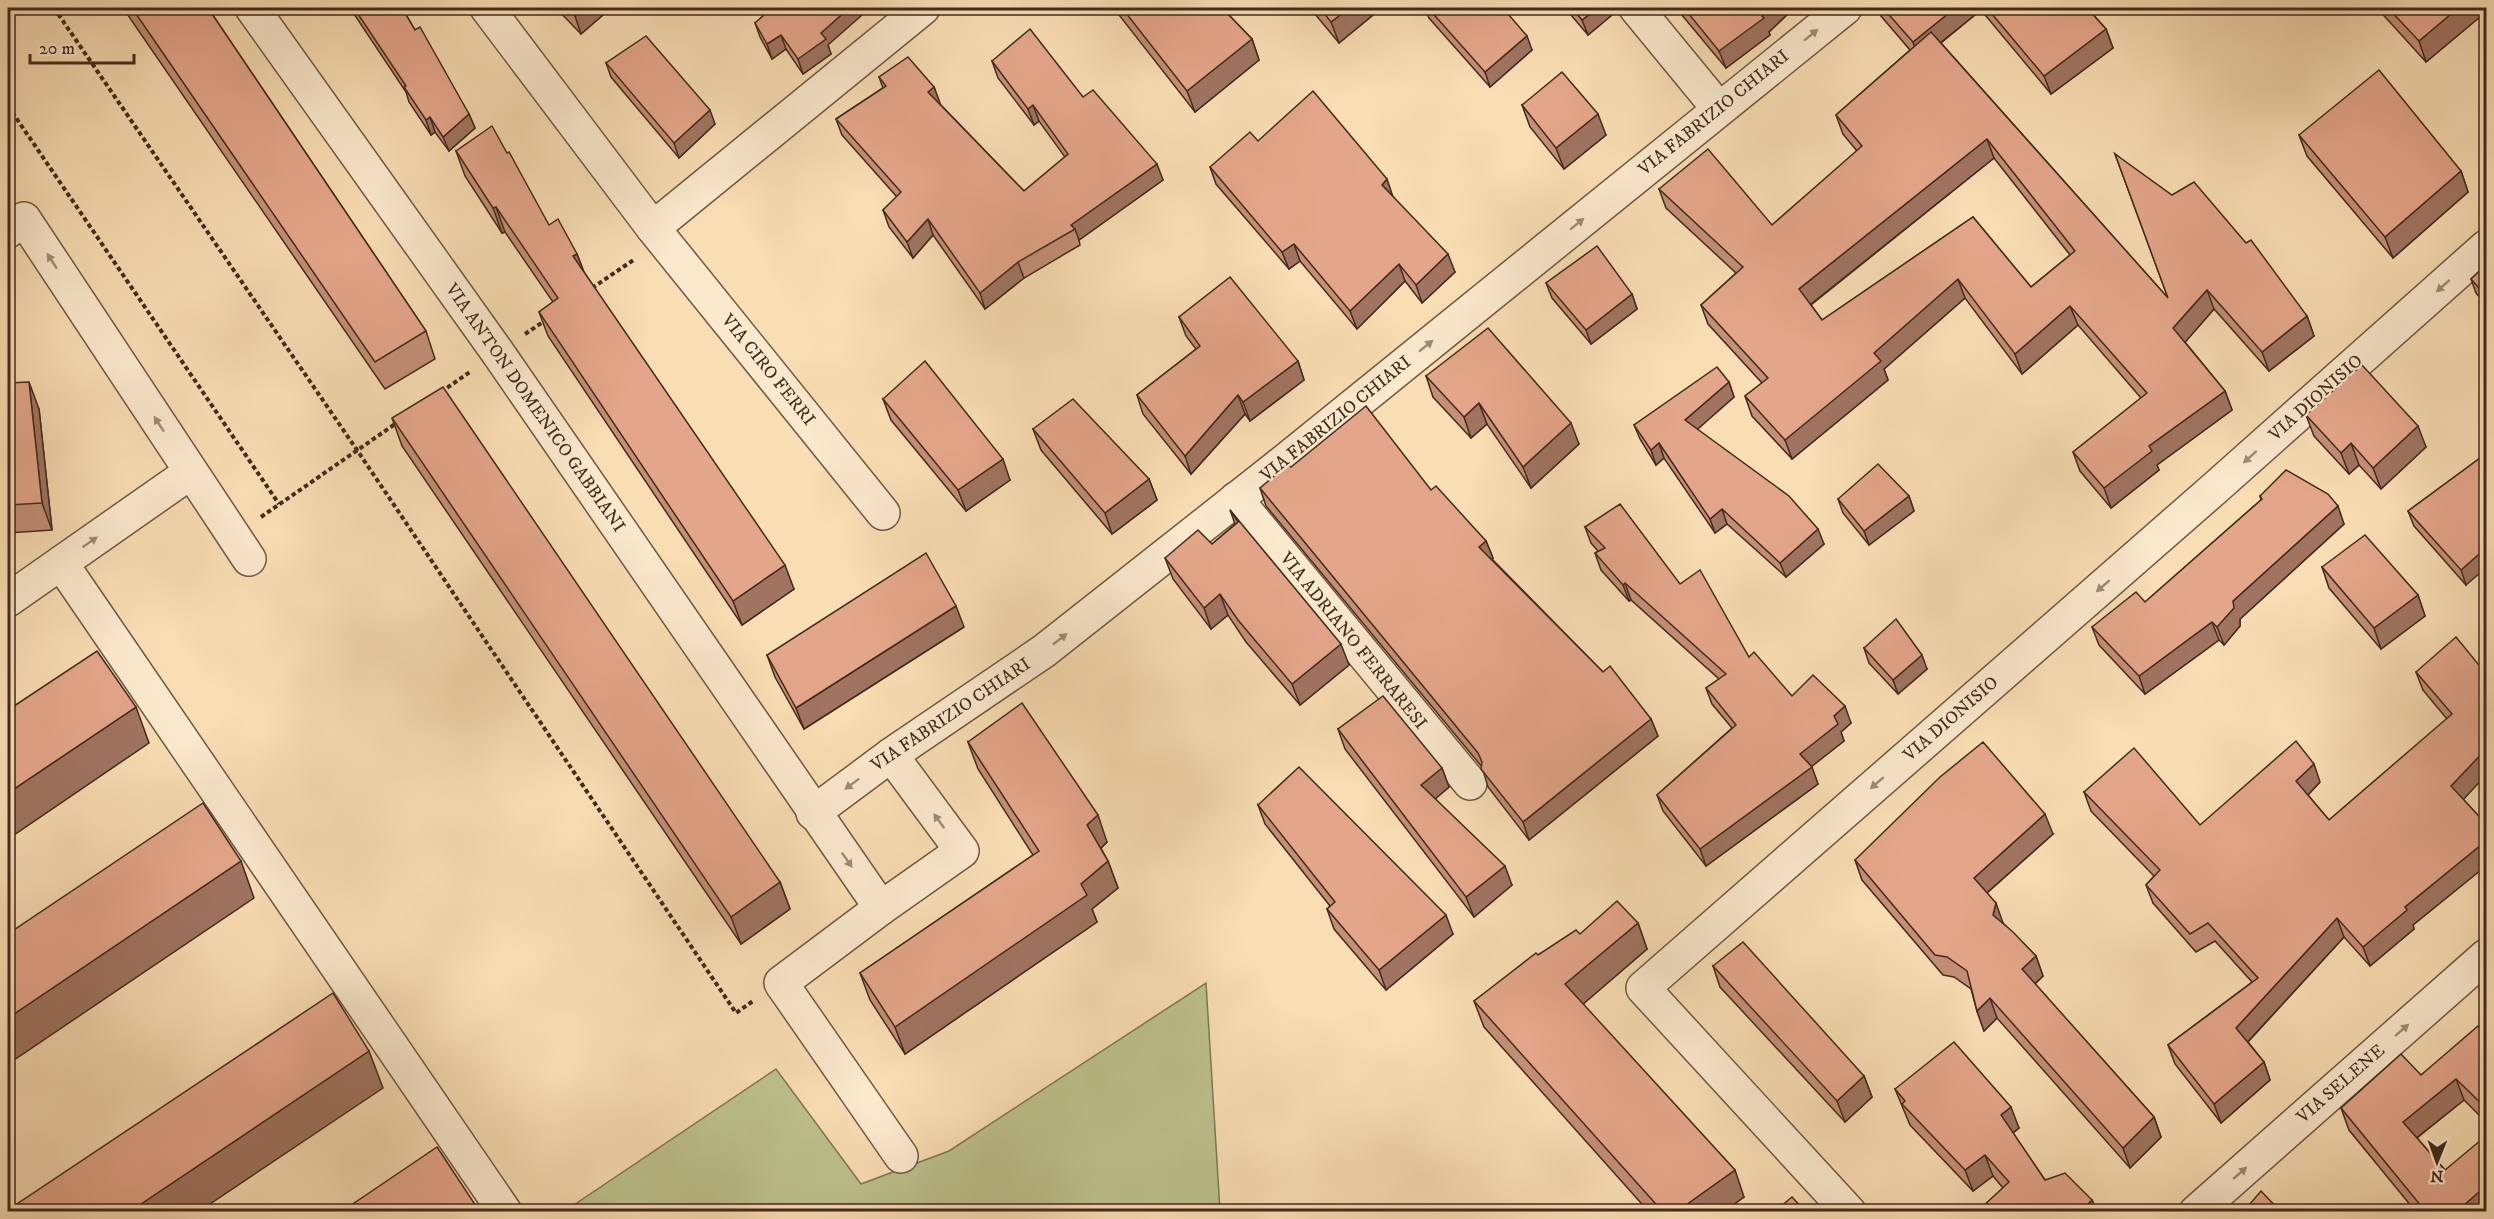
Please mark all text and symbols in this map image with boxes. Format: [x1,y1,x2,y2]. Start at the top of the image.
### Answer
scale bar [30,27,134,65]
one-way arrow [1803,29,1818,42]
text: 20 m [39,38,75,60]
street label: VIA FABRIZIO CHIARI [1633,45,1794,181]
one-way arrow [1570,218,1585,230]
one-way arrow [46,253,57,269]
street label: VIA ANTON DOMENICO GABBIANI [440,278,630,537]
one-way arrow [2436,279,2451,292]
street label: VIA CIRO FERRI [716,309,820,430]
one-way arrow [1418,340,1434,353]
street label: VIA DIONISIO [2264,350,2367,447]
street label: VIA FABRIZIO CHIARI [1255,351,1416,487]
one-way arrow [153,416,165,432]
one-way arrow [2243,450,2258,463]
one-way arrow [82,537,98,548]
street label: VIA ADRIANO FERRARESI [1274,547,1431,734]
one-way arrow [2096,579,2111,592]
one-way arrow [1052,632,1068,645]
street label: VIA FABRIZIO CHIARI [866,653,1035,777]
street label: VIA DIONISIO [1898,672,2003,767]
one-way arrow [1870,776,1885,789]
one-way arrow [844,777,860,790]
one-way arrow [933,813,945,829]
one-way arrow [841,852,853,868]
one-way arrow [2394,1024,2409,1037]
street label: VIA SELENE [2292,1040,2390,1129]
north arrow [2407,1132,2467,1192]
text: N [2430,1166,2443,1186]
one-way arrow [2232,1167,2247,1180]

